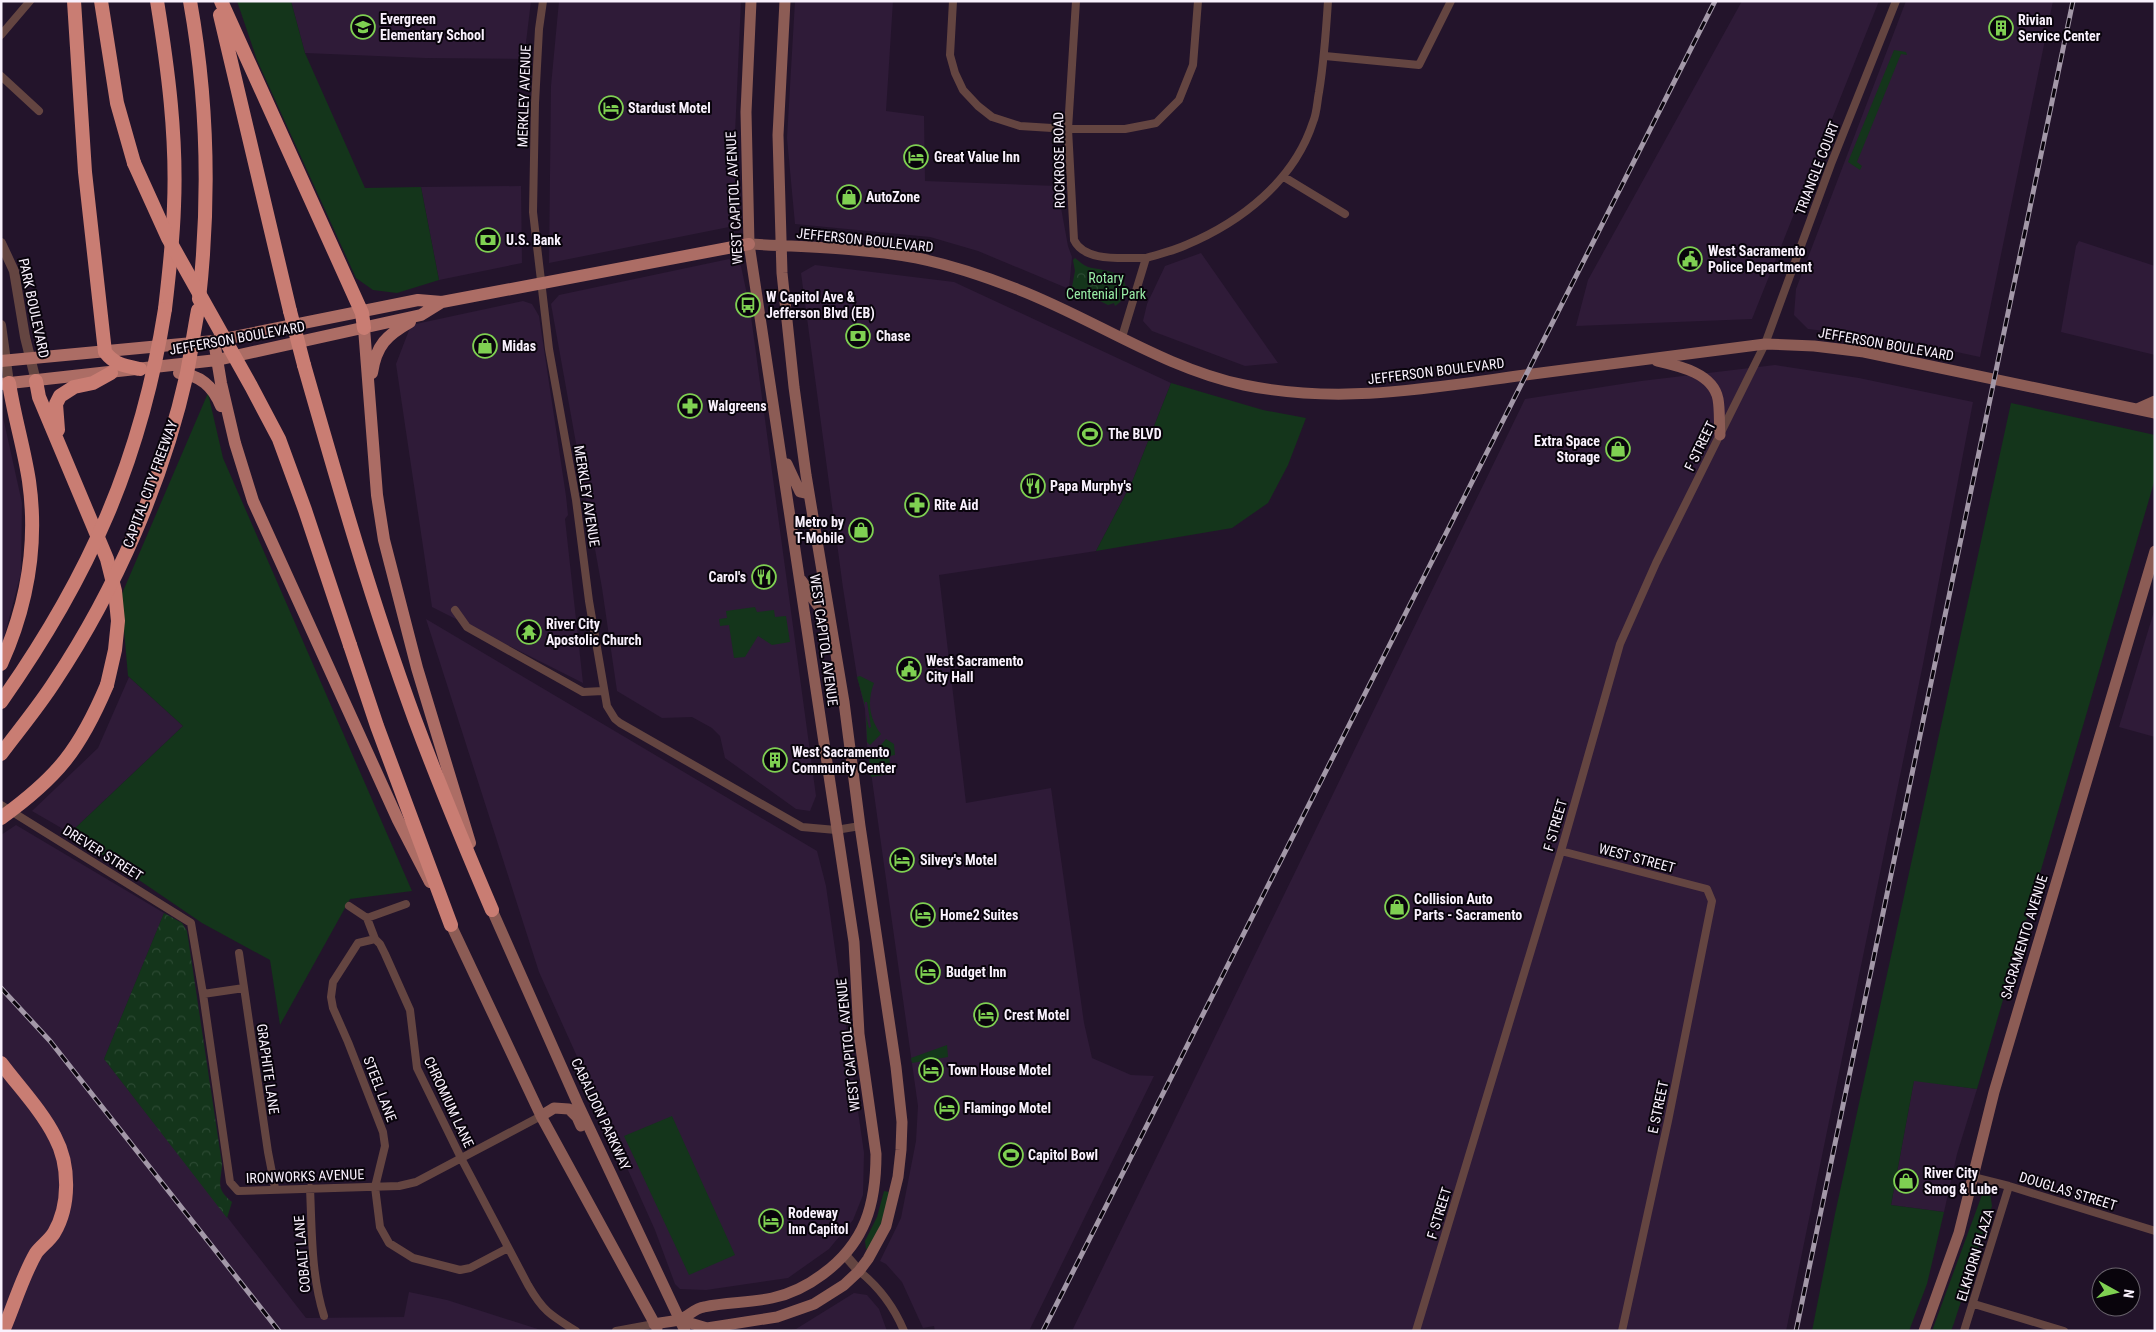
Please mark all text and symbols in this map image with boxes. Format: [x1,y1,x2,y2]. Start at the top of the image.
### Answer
place label: Evergreen Elementary School [380,11,485,43]
place label: Rivian Service Center [2018,12,2101,44]
school or university icon: Evergreen Elementary School [350,14,376,40]
building icon: Rivian Service Center [1988,15,2014,41]
street label: MERKLEY AVENUE [514,44,534,148]
hotel icon: Stardust Motel [598,95,624,121]
place label: Stardust Motel [628,100,711,116]
street label: ROCKROSE ROAD [1050,112,1068,208]
street label: TRIANGLE COURT [1792,119,1842,217]
street label: WEST CAPITOL AVENUE [723,131,745,265]
hotel icon: Great Value Inn [903,144,929,170]
place label: Great Value Inn [934,149,1020,165]
shop icon: AutoZone [836,184,862,210]
place label: AutoZone [866,189,920,205]
street label: JEFFERSON BOULEVARD [796,225,934,255]
bank icon: U.S. Bank [475,227,501,253]
place label: U.S. Bank [506,232,561,248]
place label: West Sacramento Police Department [1708,243,1812,275]
public building icon: West Sacramento Police Department [1677,246,1703,272]
street label: PARK BOULEVARD [16,257,52,359]
park label: Rotary Centenial Park [1066,270,1147,302]
place label: W Capitol Ave & Jefferson Blvd (EB) [766,289,875,322]
bus stop icon: W Capitol Ave & Jefferson Blvd (EB) [735,292,761,318]
street label: JEFFERSON BOULEVARD [168,318,306,358]
bank icon: Chase [845,323,871,349]
street label: JEFFERSON BOULEVARD [1817,324,1955,364]
place label: Chase [876,328,911,344]
shop icon: Midas [472,333,498,359]
place label: Midas [502,338,536,354]
street label: JEFFERSON BOULEVARD [1367,355,1505,387]
pharmacy icon: Walgreens [677,393,703,419]
place label: Walgreens [708,398,767,414]
street label: CAPITAL CITY FREEWAY [120,418,181,550]
street label: F STREET [1681,419,1719,473]
sports icon: The BLVD [1077,421,1103,447]
place label: The BLVD [1108,426,1162,442]
place label: Extra Space Storage [1534,433,1600,465]
shop icon: Extra Space Storage [1605,436,1631,462]
street label: MERKLEY AVENUE [571,444,603,548]
restaurant icon: Papa Murphy's [1020,473,1046,499]
place label: Papa Murphy's [1050,478,1132,494]
pharmacy icon: Rite Aid [904,492,930,518]
place label: Rite Aid [934,497,978,513]
place label: Metro by T-Mobile [795,514,845,546]
shop icon: Metro by T-Mobile [848,517,874,543]
restaurant icon: Carol's [751,564,777,590]
place label: Carol's [709,569,746,585]
street label: WEST CAPITOL AVENUE [807,573,841,707]
place label: River City Apostolic Church [546,616,642,648]
temple icon: River City Apostolic Church [516,619,542,645]
place label: West Sacramento City Hall [926,653,1024,685]
public building icon: West Sacramento City Hall [896,656,922,682]
place label: West Sacramento Community Center [792,744,896,776]
building icon: West Sacramento Community Center [762,747,788,773]
street label: F STREET [1540,797,1570,853]
street label: DREVER STREET [60,822,146,884]
street label: WEST STREET [1597,840,1677,876]
hotel icon: Silvey's Motel [889,847,915,873]
place label: Silvey's Motel [920,852,997,868]
street label: SACRAMENTO AVENUE [1997,873,2051,1001]
place label: Collision Auto Parts - Sacramento [1414,891,1522,923]
shop icon: Collision Auto Parts - Sacramento [1384,894,1410,920]
hotel icon: Home2 Suites [910,902,936,928]
place label: Home2 Suites [940,907,1018,923]
hotel icon: Budget Inn [915,959,941,985]
place label: Budget Inn [946,964,1007,980]
street label: WEST CAPITOL AVENUE [833,978,863,1112]
hotel icon: Crest Motel [973,1002,999,1028]
place label: Crest Motel [1004,1007,1069,1023]
street label: GRAPHITE LANE [254,1023,282,1115]
street label: STEEL LANE [360,1054,400,1124]
street label: CHROMIUM LANE [421,1054,477,1150]
street label: CABALDON PARKWAY [568,1055,634,1173]
hotel icon: Town House Motel [918,1057,944,1083]
place label: Town House Motel [948,1062,1051,1078]
street label: E STREET [1645,1079,1671,1135]
hotel icon: Flamingo Motel [934,1095,960,1121]
place label: Flamingo Motel [964,1100,1051,1116]
sports icon: Capitol Bowl [998,1142,1024,1168]
place label: Capitol Bowl [1028,1147,1098,1163]
place label: River City Smog & Lube [1924,1165,1998,1197]
street label: IRONWORKS AVENUE [246,1166,364,1186]
shop icon: River City Smog & Lube [1893,1168,1919,1194]
street label: DOUGLAS STREET [2017,1169,2119,1213]
street label: F STREET [1424,1185,1454,1241]
place label: Rodeway Inn Capitol [788,1205,848,1237]
street label: ELKHORN PLAZA [1953,1207,1997,1303]
hotel icon: Rodeway Inn Capitol [758,1208,784,1234]
street label: COBALT LANE [291,1215,313,1293]
north arrow [2091,1267,2141,1317]
text: N [2120,1288,2137,1299]

